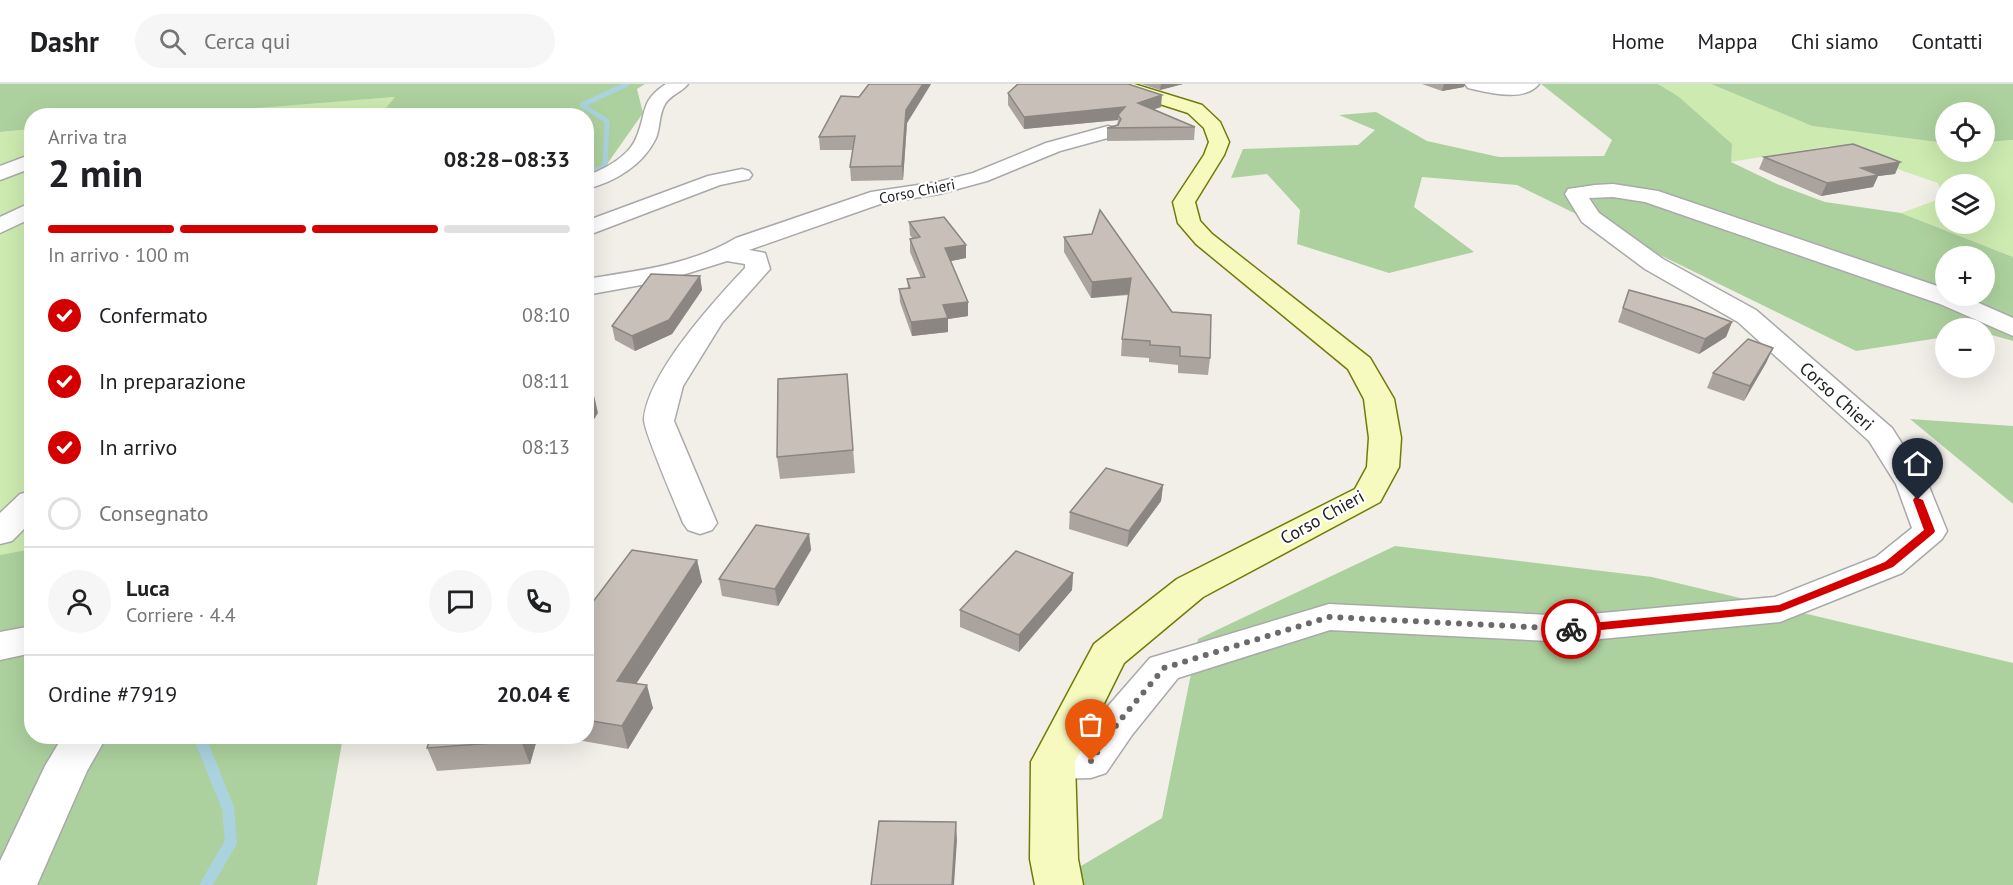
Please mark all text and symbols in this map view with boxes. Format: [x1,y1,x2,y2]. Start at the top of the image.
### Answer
search box [135,14,555,68]
text: Dashr [30,23,99,60]
icon: search [156,25,189,58]
text: Cerca qui [204,27,291,55]
text: Home [1611,28,1665,55]
text: Mappa [1698,28,1758,55]
text: Chi siamo [1791,28,1879,55]
text: Contatti [1912,28,1983,55]
map controls [1935,102,1995,378]
button: locate [1935,102,1995,162]
text: Arriva tra [48,124,127,150]
text: 08:28–08:33 [444,145,570,173]
text: 2 min [48,147,143,198]
street label: Corso Chieri [877,174,957,208]
button: layers [1935,174,1995,234]
text: In arrivo · 100 m [48,242,189,268]
button: + [1935,246,1995,306]
icon: check [48,299,81,332]
text: Confermato [99,301,208,329]
text: 08:10 [522,302,570,328]
button: − [1935,318,1995,378]
street label: Corso Chieri [1795,357,1879,435]
icon: check [48,365,81,398]
text: In preparazione [99,367,246,395]
text: 08:11 [522,368,570,394]
icon: check [48,431,81,464]
text: In arrivo [99,433,177,461]
text: 08:13 [522,434,570,460]
pin [1892,438,1943,500]
icon: home [1901,447,1934,480]
street label: Corso Chieri [1276,485,1368,549]
text: Consegnato [99,499,209,527]
button: person [48,570,111,633]
button: chat [429,570,492,633]
button: phone [507,570,570,633]
text: Luca [126,574,170,602]
courier [1541,599,1601,659]
text: Corriere · 4.4 [126,602,236,628]
icon: bike [1555,613,1588,646]
text: Ordine #7919 [48,680,177,708]
text: 20.04 € [497,680,570,708]
pin [1065,699,1116,761]
icon: bag [1074,708,1107,741]

